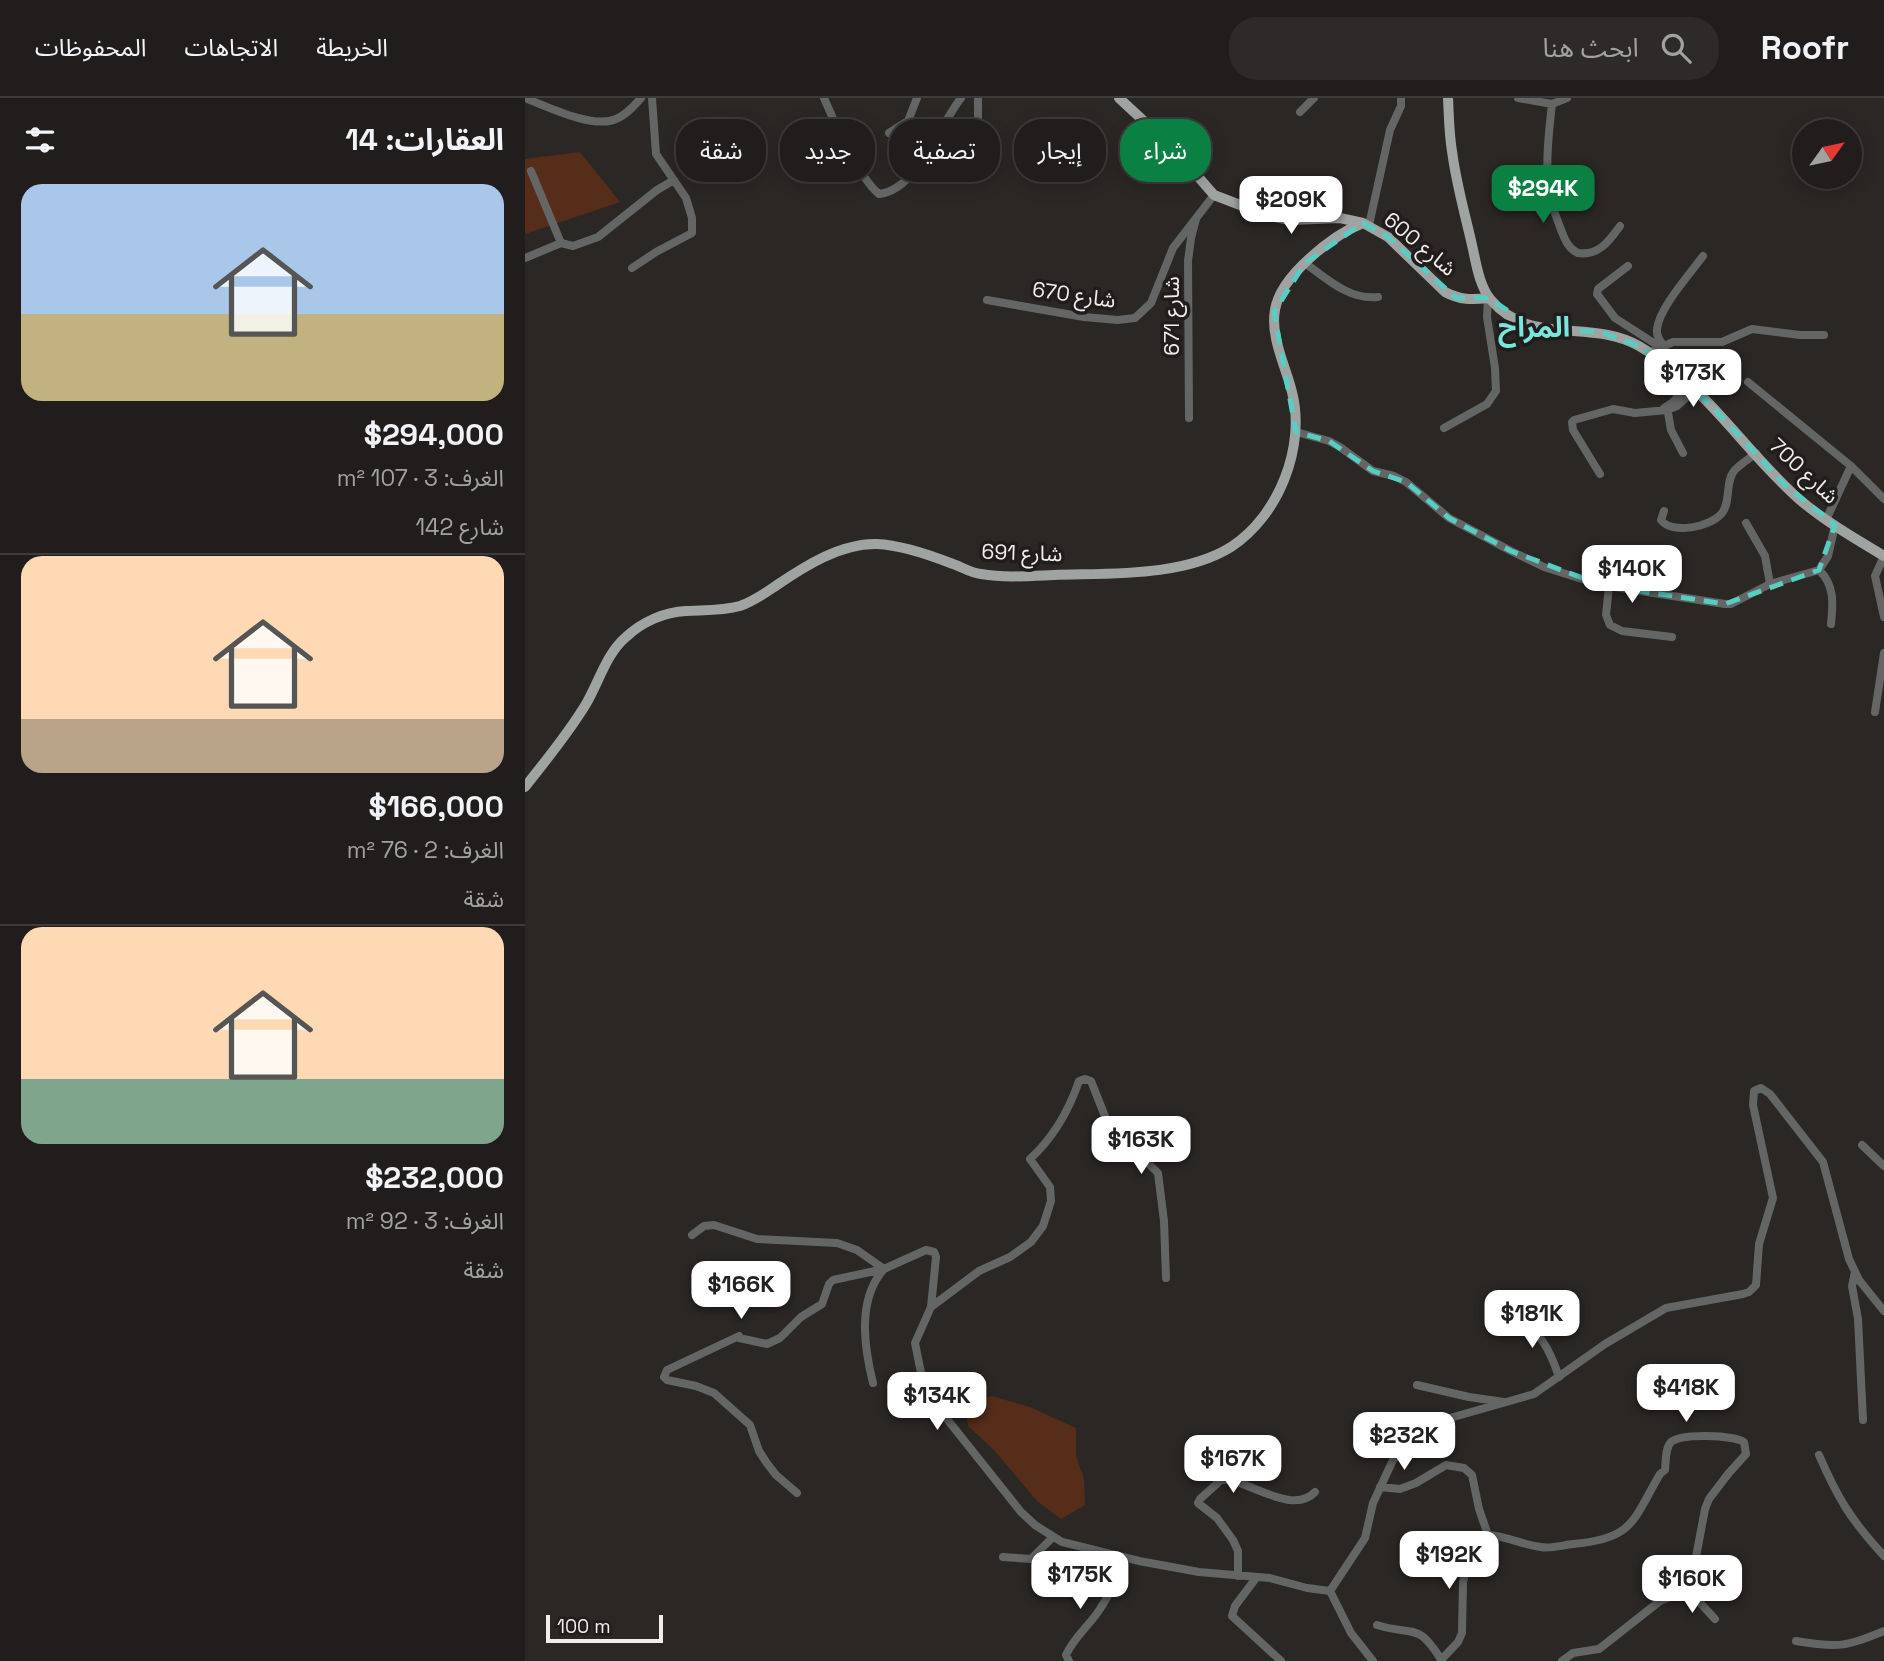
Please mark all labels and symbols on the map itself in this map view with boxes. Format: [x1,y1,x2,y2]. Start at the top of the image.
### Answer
north arrow [1792,119,1862,189]
pin: $294K [1494,166,1592,225]
pin: $209K [1242,176,1340,236]
street label: شارع 600 [1377,206,1462,283]
street label: شارع 670 [1030,275,1118,316]
street label: شارع 671 [1158,276,1187,356]
district label: المراح [1498,309,1570,348]
pin: $173K [1644,350,1742,409]
street label: شارع 700 [1763,432,1845,511]
street label: شارع 691 [981,538,1063,569]
pin: $140K [1583,546,1681,605]
pin: $163K [1092,1116,1190,1176]
pin: $166K [692,1262,790,1321]
pin: $181K [1483,1290,1581,1350]
pin: $418K [1637,1364,1735,1424]
pin: $134K [888,1372,986,1432]
pin: $232K [1355,1412,1453,1472]
pin: $167K [1184,1436,1282,1495]
pin: $192K [1400,1532,1498,1591]
pin: $175K [1031,1552,1129,1611]
pin: $160K [1643,1556,1741,1615]
scale bar [546,1612,663,1644]

